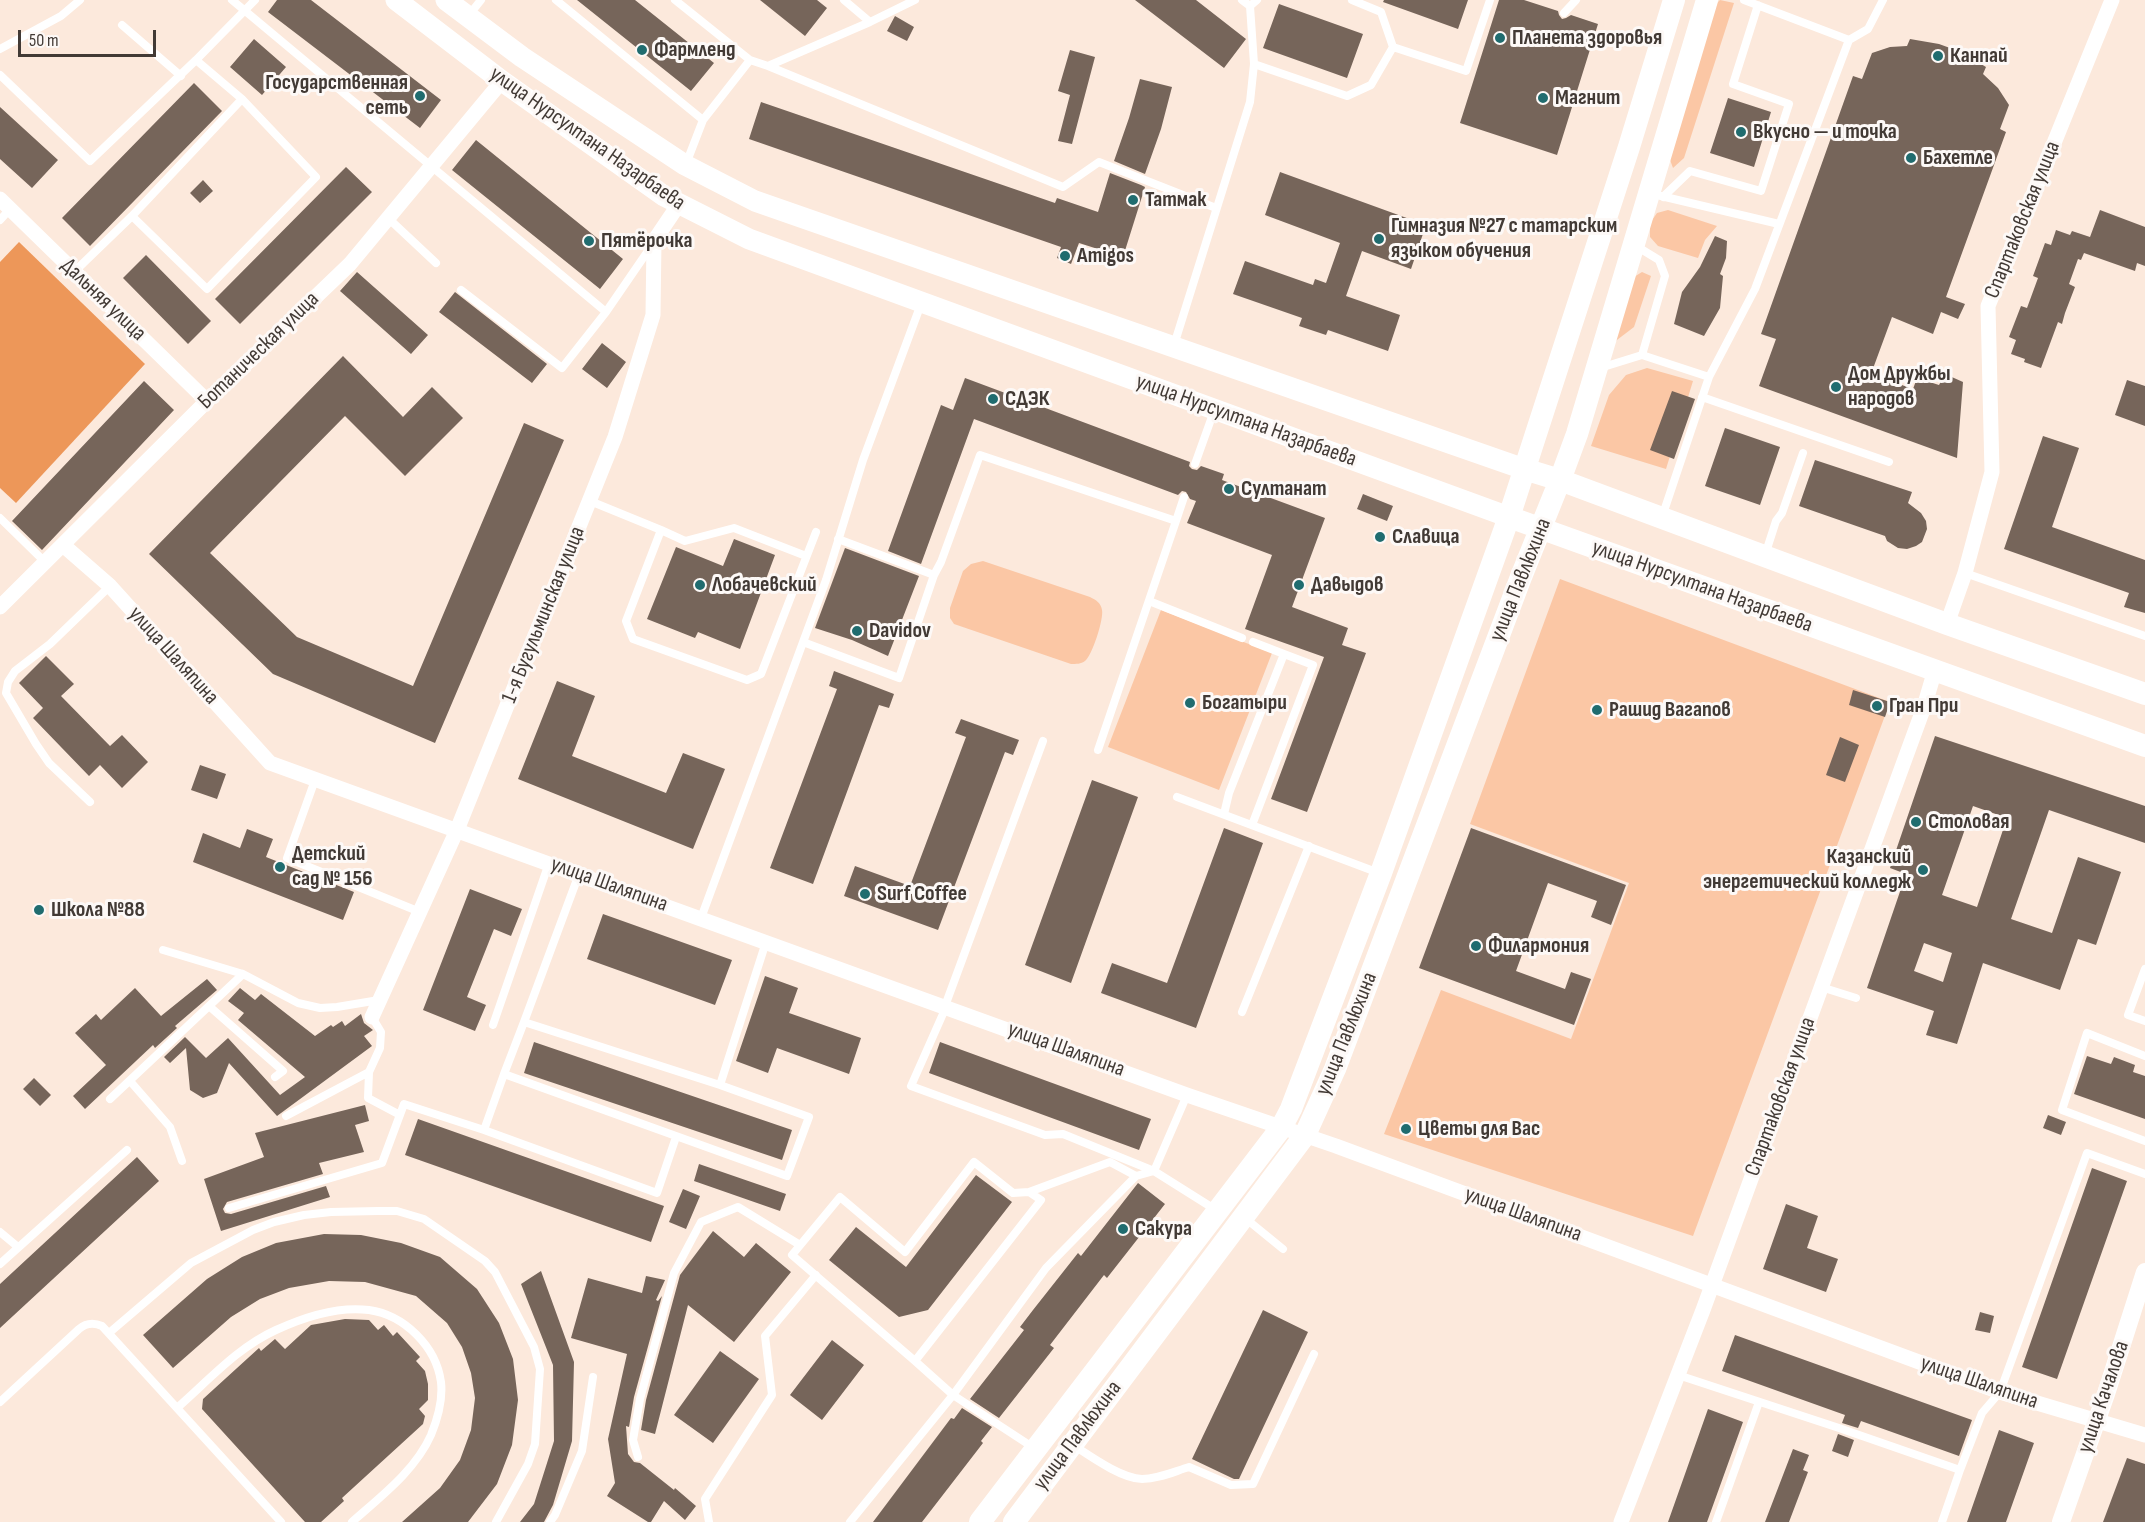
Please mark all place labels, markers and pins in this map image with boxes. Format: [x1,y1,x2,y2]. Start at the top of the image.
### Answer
place label: Планета здоровья [1512,25,1662,51]
marker: Планета здоровья [1493,31,1507,45]
place label: Фармленд [654,37,736,63]
marker: Фармленд [635,43,649,57]
place label: Канпай [1950,43,2008,69]
marker: Канпай [1931,49,1945,63]
place label: Государственная сеть [265,70,408,122]
place label: Магнит [1555,85,1620,111]
marker: Государственная сеть [413,89,427,103]
marker: Магнит [1536,91,1550,105]
place label: Вкусно — и точка [1753,119,1897,145]
marker: Вкусно — и точка [1734,125,1748,139]
place label: Бахетле [1923,145,1993,171]
marker: Бахетле [1904,151,1918,165]
place label: Татмак [1145,187,1206,213]
marker: Татмак [1126,193,1140,207]
place label: Гимназия №27 с татарским языком обучения [1391,213,1617,264]
place label: Пятёрочка [601,228,692,254]
marker: Гимназия №27 с татарским языком обучения [1372,232,1386,246]
marker: Пятёрочка [582,234,596,248]
place label: Amigos [1077,243,1134,269]
marker: Amigos [1058,249,1072,263]
place label: Дом Дружбы народов [1848,361,1951,412]
marker: Дом Дружбы народов [1829,380,1843,394]
place label: СДЭК [1005,386,1049,412]
marker: СДЭК [986,392,1000,406]
place label: Султанат [1241,476,1326,502]
marker: Султанат [1222,482,1236,496]
place label: Славица [1392,524,1459,550]
marker: Славица [1373,530,1387,544]
place label: Лобачевский [712,572,817,598]
place label: Давыдов [1311,572,1383,598]
marker: Лобачевский [693,578,707,592]
marker: Давыдов [1292,578,1306,592]
place label: Davidov [869,618,931,644]
marker: Davidov [850,624,864,638]
place label: Богатыри [1202,690,1287,716]
place label: Гран При [1889,693,1958,719]
marker: Богатыри [1183,696,1197,710]
place label: Рашид Вагапов [1609,697,1731,723]
marker: Гран При [1870,699,1884,713]
marker: Рашид Вагапов [1590,703,1604,717]
place label: Столовая [1928,809,2009,835]
marker: Столовая [1909,815,1923,829]
place label: Детский сад № 156 [292,841,373,892]
place label: Казанский энергетический колледж [1703,844,1911,896]
marker: Детский сад № 156 [273,860,287,874]
marker: Казанский энергетический колледж [1916,863,1930,877]
place label: Surf Coffee [877,881,967,907]
marker: Surf Coffee [858,887,872,901]
place label: Школа №88 [51,897,145,923]
marker: Школа №88 [32,903,46,917]
place label: Филармония [1488,933,1589,959]
marker: Филармония [1469,939,1483,953]
place label: Цветы для Вас [1418,1116,1540,1142]
marker: Цветы для Вас [1399,1122,1413,1136]
place label: Сакура [1135,1216,1192,1242]
marker: Сакура [1116,1222,1130,1236]

